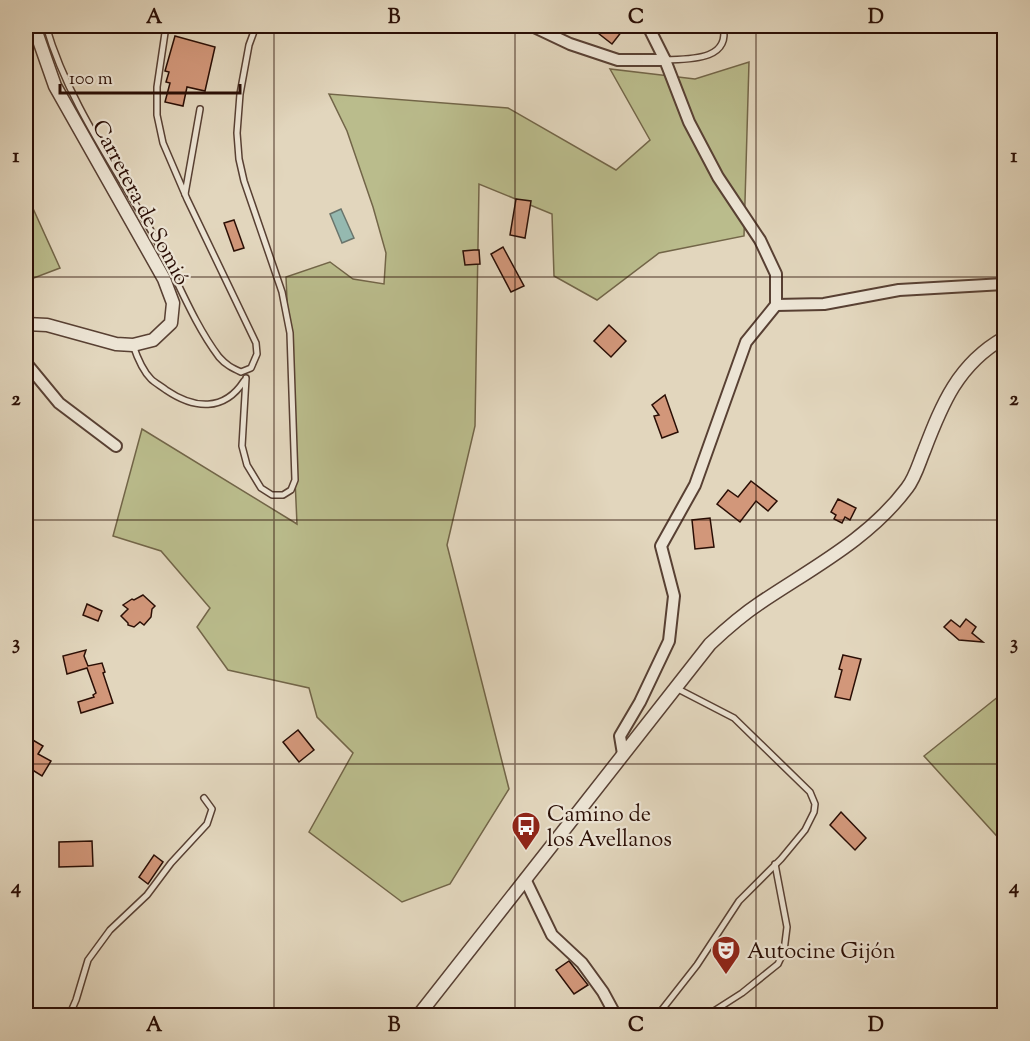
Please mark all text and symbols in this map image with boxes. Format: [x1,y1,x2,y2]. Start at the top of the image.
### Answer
text: A [146,4,163,33]
text: B [388,4,401,33]
text: C [628,4,644,33]
text: D [868,4,884,33]
scale bar [60,57,240,95]
text: 100 m [69,67,113,93]
street label: Carretera de Somió [82,115,197,292]
text: 1 [13,143,20,172]
text: 1 [1011,143,1018,172]
text: 2 [11,386,21,415]
text: 2 [1009,386,1019,415]
text: 3 [12,630,20,659]
text: 3 [1010,630,1018,659]
place label: Camino de los Avellanos [547,800,672,857]
bus stop icon: Camino de los Avellanos [510,810,542,852]
text: 4 [10,874,21,903]
text: 4 [1008,874,1019,903]
theatre icon: Autocine Gijón [710,934,742,976]
place label: Autocine Gijón [747,937,896,969]
text: A [146,1012,163,1041]
text: B [388,1012,401,1041]
text: C [628,1012,644,1041]
text: D [868,1012,884,1041]

